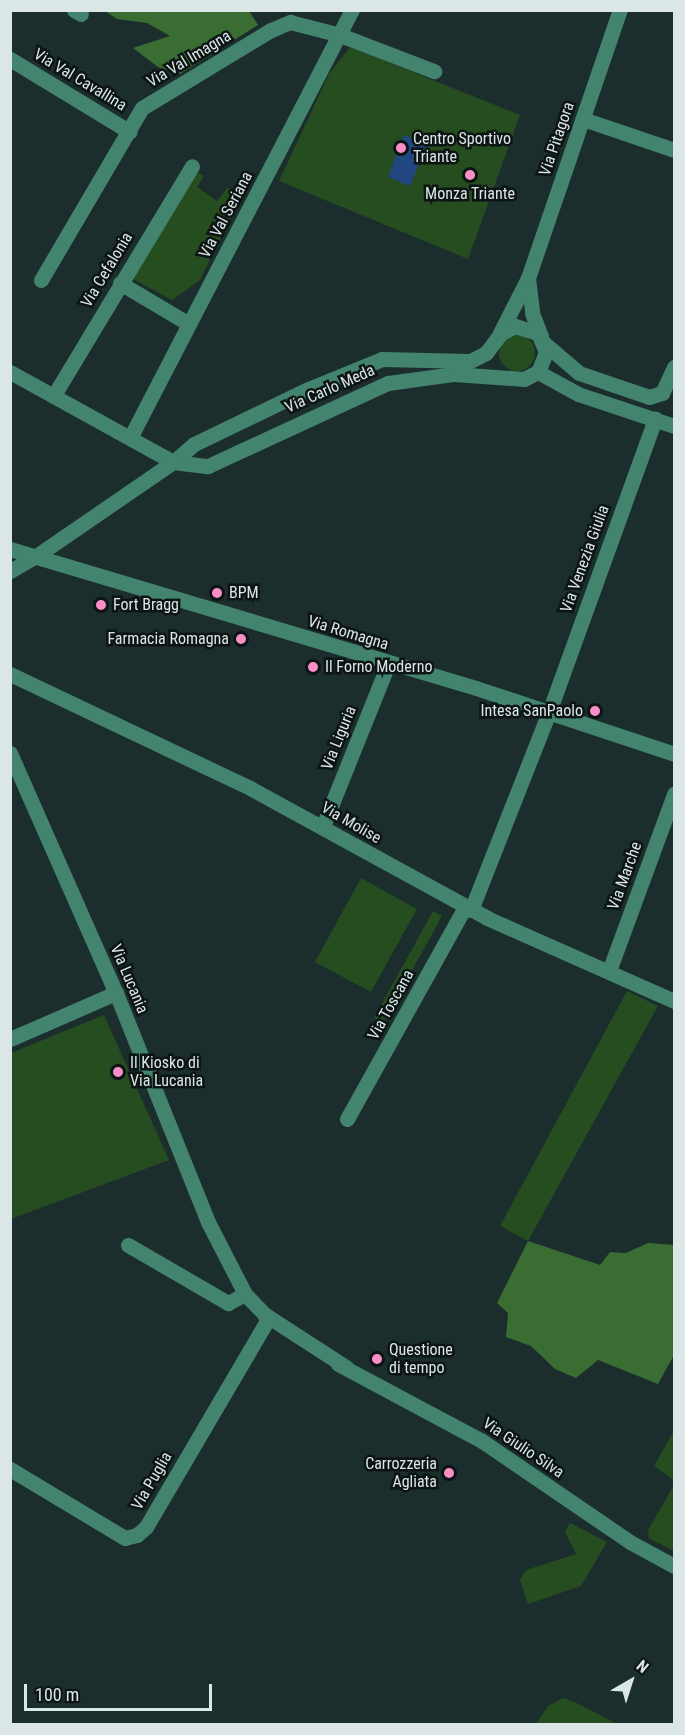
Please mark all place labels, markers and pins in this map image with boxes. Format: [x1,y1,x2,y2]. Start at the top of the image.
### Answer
place label: Centro Sportivo Triante [413,129,511,167]
marker: Centro Sportivo Triante [394,141,408,155]
marker: Monza Triante [463,168,477,182]
place label: Monza Triante [425,184,515,204]
place label: BPM [229,583,259,603]
marker: BPM [210,586,224,600]
place label: Fort Bragg [113,595,179,615]
marker: Fort Bragg [94,598,108,612]
place label: Farmacia Romagna [107,629,229,649]
marker: Farmacia Romagna [234,632,248,646]
place label: Il Forno Moderno [325,657,432,677]
marker: Il Forno Moderno [306,660,320,674]
place label: Intesa SanPaolo [480,701,583,721]
marker: Intesa SanPaolo [588,704,602,718]
place label: Il Kiosko di Via Lucania [130,1053,203,1091]
marker: Il Kiosko di Via Lucania [111,1065,125,1079]
place label: Questione di tempo [389,1340,453,1378]
marker: Questione di tempo [370,1352,384,1366]
place label: Carrozzeria Agliata [365,1454,437,1492]
marker: Carrozzeria Agliata [442,1466,456,1480]

